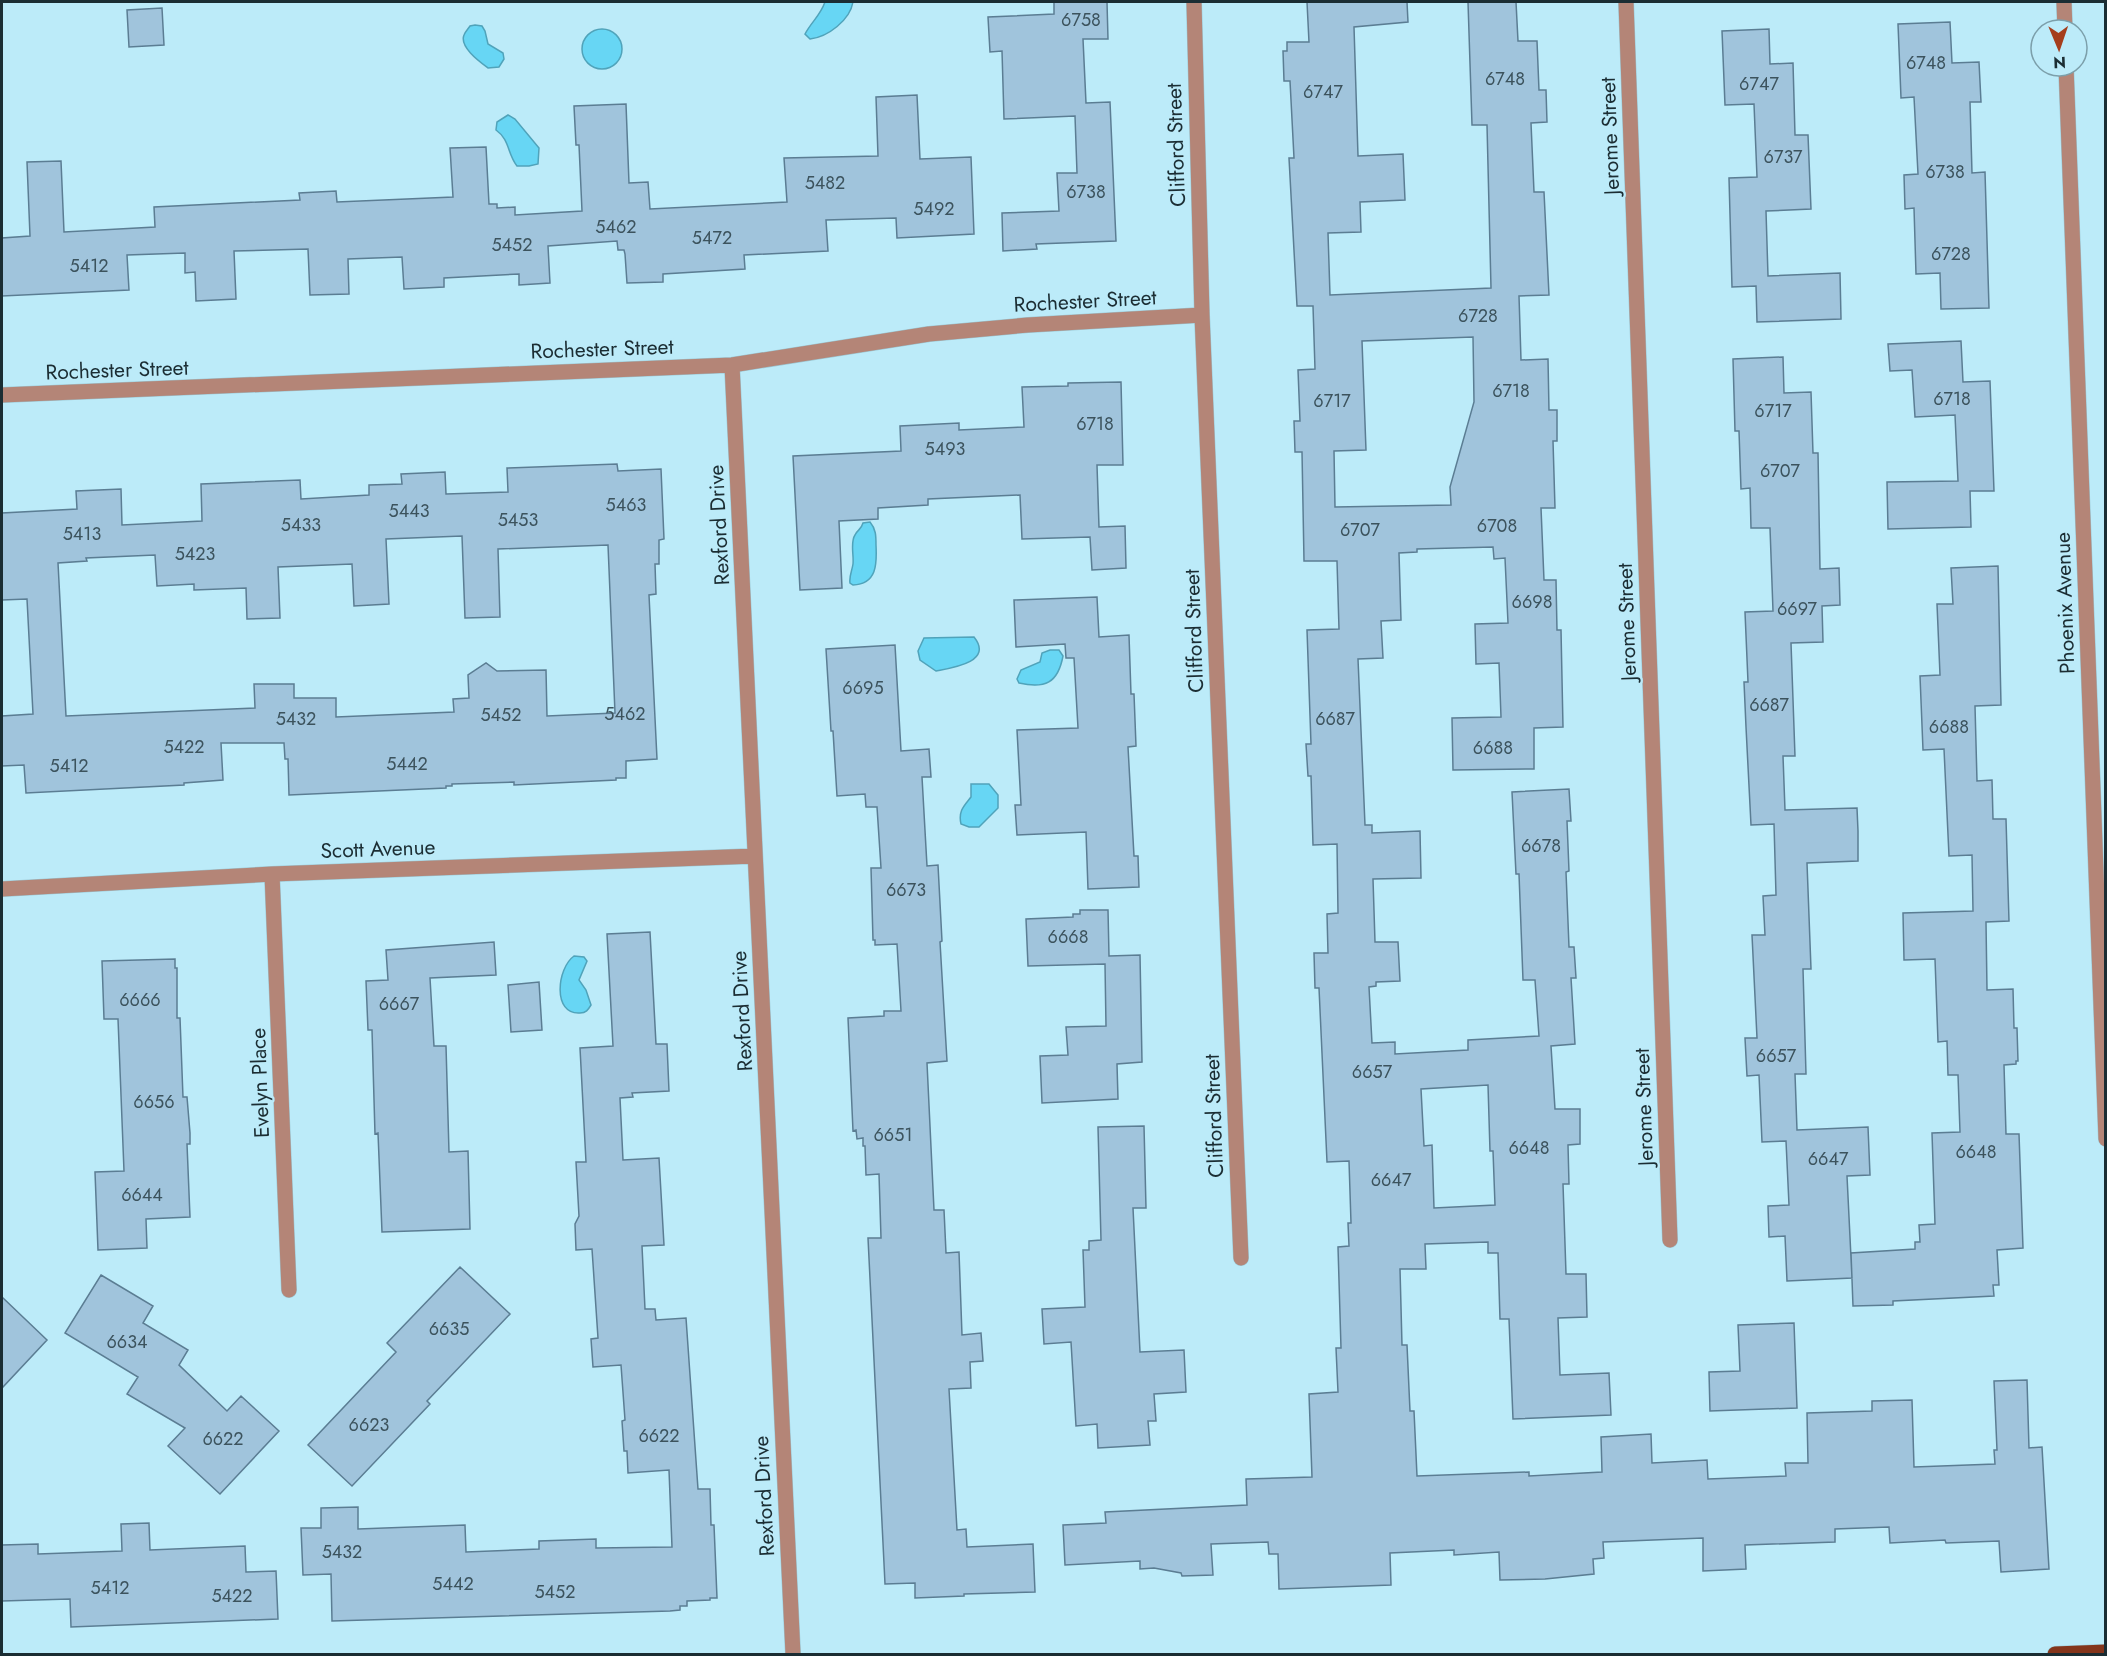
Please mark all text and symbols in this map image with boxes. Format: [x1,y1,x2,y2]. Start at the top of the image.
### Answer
house number: 6758 [1061,7,1101,33]
north arrow [2029,18,2089,78]
house number: 6748 [1906,50,1946,76]
text: N [2053,51,2066,74]
house number: 6748 [1485,66,1525,92]
house number: 6747 [1739,71,1779,97]
street label: Jerome Street [1593,77,1627,198]
house number: 6747 [1303,79,1343,105]
street label: Clifford Street [1159,83,1193,207]
house number: 6737 [1764,144,1803,170]
house number: 6738 [1925,159,1965,185]
house number: 5482 [805,170,845,196]
house number: 6738 [1066,179,1106,205]
house number: 5492 [913,196,955,222]
house number: 5462 [595,214,637,240]
house number: 5472 [692,225,732,251]
house number: 5452 [491,232,533,258]
house number: 6728 [1931,241,1971,267]
house number: 5412 [70,253,109,279]
street label: Rochester Street [1013,282,1157,320]
house number: 6728 [1458,303,1498,329]
street label: Rochester Street [530,332,674,366]
street label: Rochester Street [45,353,189,387]
house number: 6718 [1492,378,1530,404]
house number: 6718 [1933,386,1971,412]
house number: 6717 [1313,388,1351,414]
house number: 6717 [1754,398,1792,424]
house number: 6718 [1076,411,1114,437]
house number: 5493 [925,436,966,462]
house number: 6707 [1760,458,1801,484]
street label: Rexford Drive [701,464,737,586]
house number: 5463 [606,492,647,518]
house number: 5443 [389,498,430,524]
house number: 5453 [498,507,538,533]
house number: 5433 [281,512,321,538]
house number: 6708 [1477,513,1517,539]
house number: 6707 [1340,517,1381,543]
house number: 5413 [63,521,101,547]
street label: Phoenix Avenue [2048,531,2082,674]
house number: 5423 [175,541,216,567]
street label: Jerome Street [1610,563,1644,684]
street label: Clifford Street [1177,569,1211,693]
house number: 6698 [1512,589,1552,615]
house number: 6697 [1777,596,1818,622]
house number: 6695 [842,675,884,701]
house number: 6687 [1749,692,1789,718]
house number: 5462 [604,701,646,727]
house number: 5452 [480,702,522,728]
house number: 5432 [276,706,316,732]
house number: 6687 [1315,706,1355,732]
house number: 6688 [1929,714,1969,740]
house number: 5422 [163,734,205,760]
house number: 6688 [1473,735,1513,761]
house number: 5442 [386,751,428,777]
house number: 5412 [50,753,89,779]
street label: Scott Avenue [320,832,436,866]
house number: 6678 [1521,833,1561,859]
house number: 6673 [886,877,926,903]
house number: 6668 [1048,924,1088,950]
street label: Rexford Drive [724,950,760,1072]
house number: 6666 [119,987,161,1013]
house number: 6667 [379,991,420,1017]
street label: Evelyn Place [243,1027,277,1138]
house number: 6657 [1756,1043,1797,1069]
street label: Jerome Street [1627,1048,1661,1169]
street label: Clifford Street [1197,1054,1231,1178]
house number: 6657 [1352,1059,1393,1085]
house number: 6656 [133,1089,175,1115]
house number: 6651 [874,1122,913,1148]
house number: 6648 [1508,1135,1550,1161]
house number: 6648 [1955,1139,1997,1165]
house number: 6647 [1808,1146,1849,1172]
house number: 6647 [1371,1167,1412,1193]
house number: 6644 [121,1182,163,1208]
house number: 6635 [429,1316,469,1342]
house number: 6634 [106,1329,148,1355]
house number: 6623 [349,1412,390,1438]
house number: 6622 [638,1423,680,1449]
house number: 6622 [202,1426,244,1452]
street label: Rexford Drive [746,1435,782,1557]
house number: 5432 [322,1539,362,1565]
house number: 5442 [432,1571,474,1597]
house number: 5412 [91,1575,130,1601]
house number: 5452 [534,1579,576,1605]
house number: 5422 [211,1583,253,1609]

